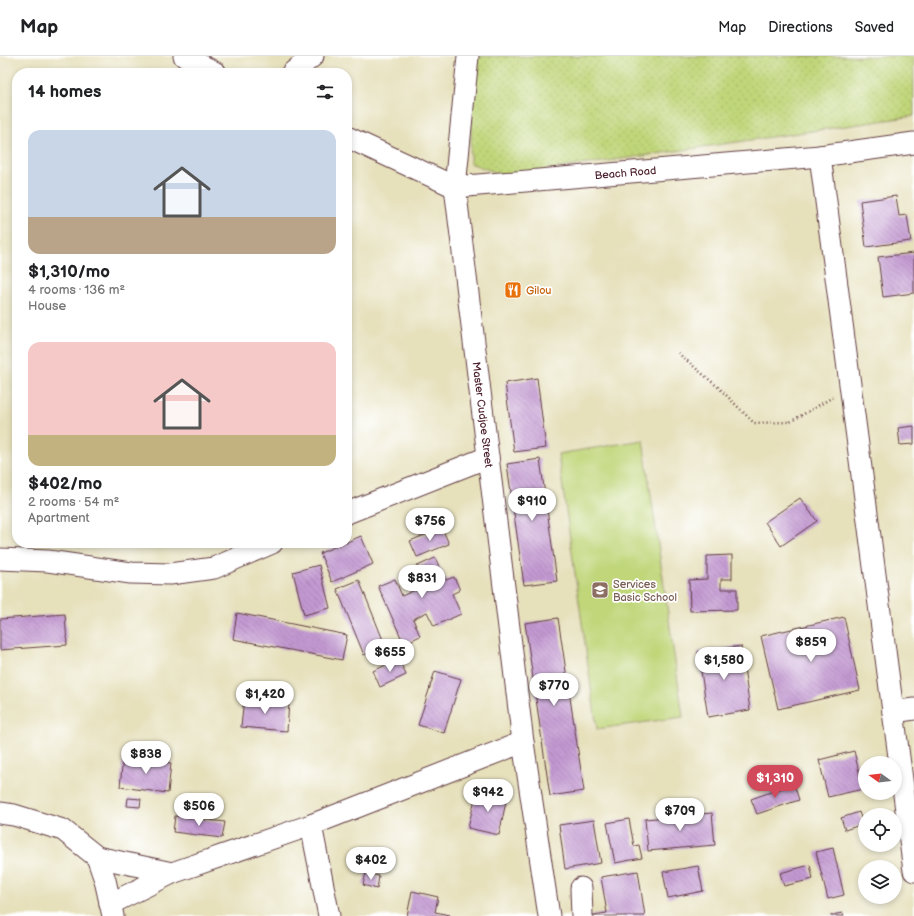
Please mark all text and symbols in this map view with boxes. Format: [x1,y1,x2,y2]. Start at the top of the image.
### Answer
text: Map [20,16,58,39]
text: Map [718,19,746,36]
text: Directions [768,19,833,36]
text: Saved [855,19,894,36]
icon: filters [314,81,336,103]
text: 14 homes [28,82,101,102]
icon: home [146,156,218,228]
street label: Beach Road [594,163,657,182]
text: $1,310/mo [28,262,110,282]
restaurant icon: Gilou [503,280,523,300]
text: 4 rooms · 136 m² [28,282,125,298]
place label: Gilou [526,284,551,297]
text: House [28,298,66,314]
street label: Master Cudjoe Street [470,361,496,469]
icon: home [146,368,218,440]
text: $402/mo [28,474,102,494]
pin: $910 [508,488,556,522]
text: $910 [517,493,547,509]
text: 2 rooms · 54 m² [28,494,119,510]
pin: $756 [406,508,454,542]
text: Apartment [28,510,89,526]
text: $756 [414,513,446,529]
pin: $831 [398,565,446,599]
text: $831 [407,570,437,586]
place label: Services Basic School [613,578,677,604]
school or university icon: Services Basic School [590,580,610,600]
pin: $859 [787,629,835,663]
text: $859 [795,634,827,650]
pin: $655 [366,639,414,673]
text: $655 [374,644,406,660]
pin: $1,580 [691,647,757,681]
text: $1,580 [704,652,744,668]
pin: $770 [530,673,578,707]
text: $770 [538,678,570,694]
pin: $1,420 [232,681,298,715]
text: $1,420 [245,686,285,702]
pin: $838 [122,741,170,775]
text: $838 [130,746,162,762]
north arrow [858,756,902,800]
map controls [858,756,902,904]
pin: $1,310 [742,765,808,799]
text: $1,310 [756,770,794,786]
pin: $942 [464,779,512,813]
text: $942 [472,784,504,800]
pin: $506 [175,793,223,827]
text: $506 [183,798,215,814]
pin: $709 [656,798,704,832]
text: $709 [664,803,696,819]
button: locate [858,808,902,852]
pin: $402 [347,847,395,881]
text: $402 [355,852,387,868]
button: layers [858,860,902,904]

